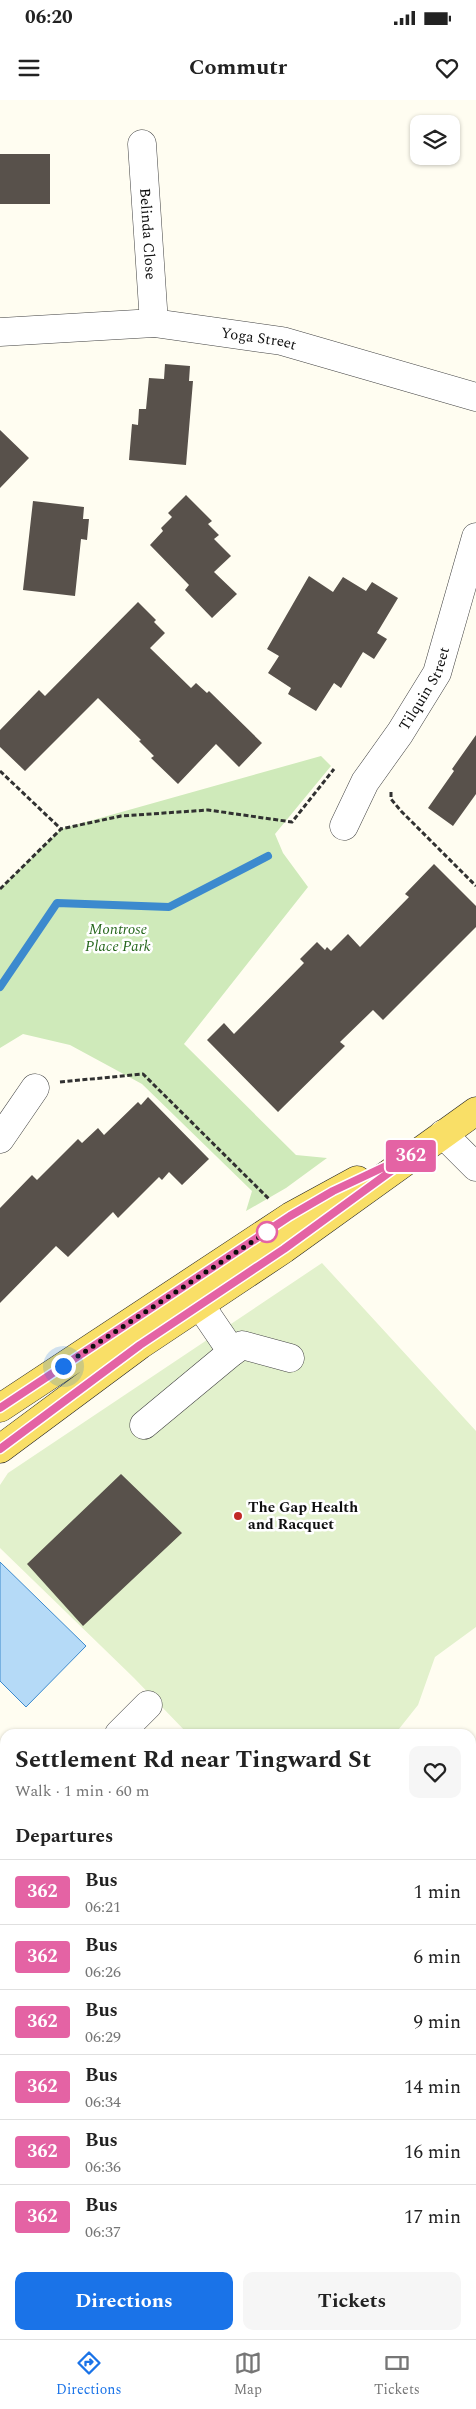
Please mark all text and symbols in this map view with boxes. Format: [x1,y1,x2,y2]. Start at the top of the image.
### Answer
text: 06:20 [25,3,73,32]
text: Commutr [189,51,287,84]
icon: menu [15,54,43,82]
icon: heart [433,54,461,82]
map controls [410,115,460,165]
button: layers [410,115,460,165]
street label: Belinda Close [133,187,163,280]
street label: Yoga Street [219,321,299,356]
street label: Tilquin Street [393,644,455,735]
park label: Montrose Place Park [85,918,151,958]
line badge: 362 [382,1140,440,1172]
text: 362 [396,1142,426,1169]
unlabelled marker [256,1221,278,1243]
your location [51,1354,76,1379]
place label: The Gap Health and Racquet [248,1496,358,1536]
marker: The Gap Health and Racquet [232,1510,244,1522]
text: Settlement Rd near Tingward St [15,1742,371,1778]
button: heart [409,1746,461,1798]
text: Walk · 1 min · 60 m [15,1779,150,1803]
text: Departures [15,1822,113,1851]
text: Bus [85,1866,118,1895]
text: 362 [27,1878,58,1905]
text: 1 min [413,1878,461,1907]
text: 06:21 [85,1895,121,1919]
text: Bus [85,1931,118,1960]
text: 362 [27,1943,58,1970]
text: 6 min [413,1943,461,1972]
text: 06:26 [85,1960,121,1984]
text: Bus [85,1996,118,2025]
text: 362 [27,2008,58,2035]
text: 9 min [413,2008,461,2037]
text: 06:29 [85,2025,121,2049]
text: Bus [85,2061,118,2090]
text: 362 [27,2073,58,2100]
text: 14 min [404,2073,461,2102]
text: 06:34 [85,2090,121,2114]
text: Bus [85,2126,118,2155]
text: 362 [27,2138,58,2165]
text: 16 min [404,2138,461,2167]
text: 06:36 [85,2155,121,2179]
text: Bus [85,2191,118,2220]
text: 362 [27,2203,58,2230]
text: 17 min [404,2203,461,2232]
text: 06:37 [85,2220,121,2244]
button: Directions [15,2272,233,2330]
button: Tickets [243,2272,461,2330]
tab: Directions [56,2349,121,2400]
tab: Map [234,2349,262,2400]
tab: Tickets [374,2349,420,2400]

